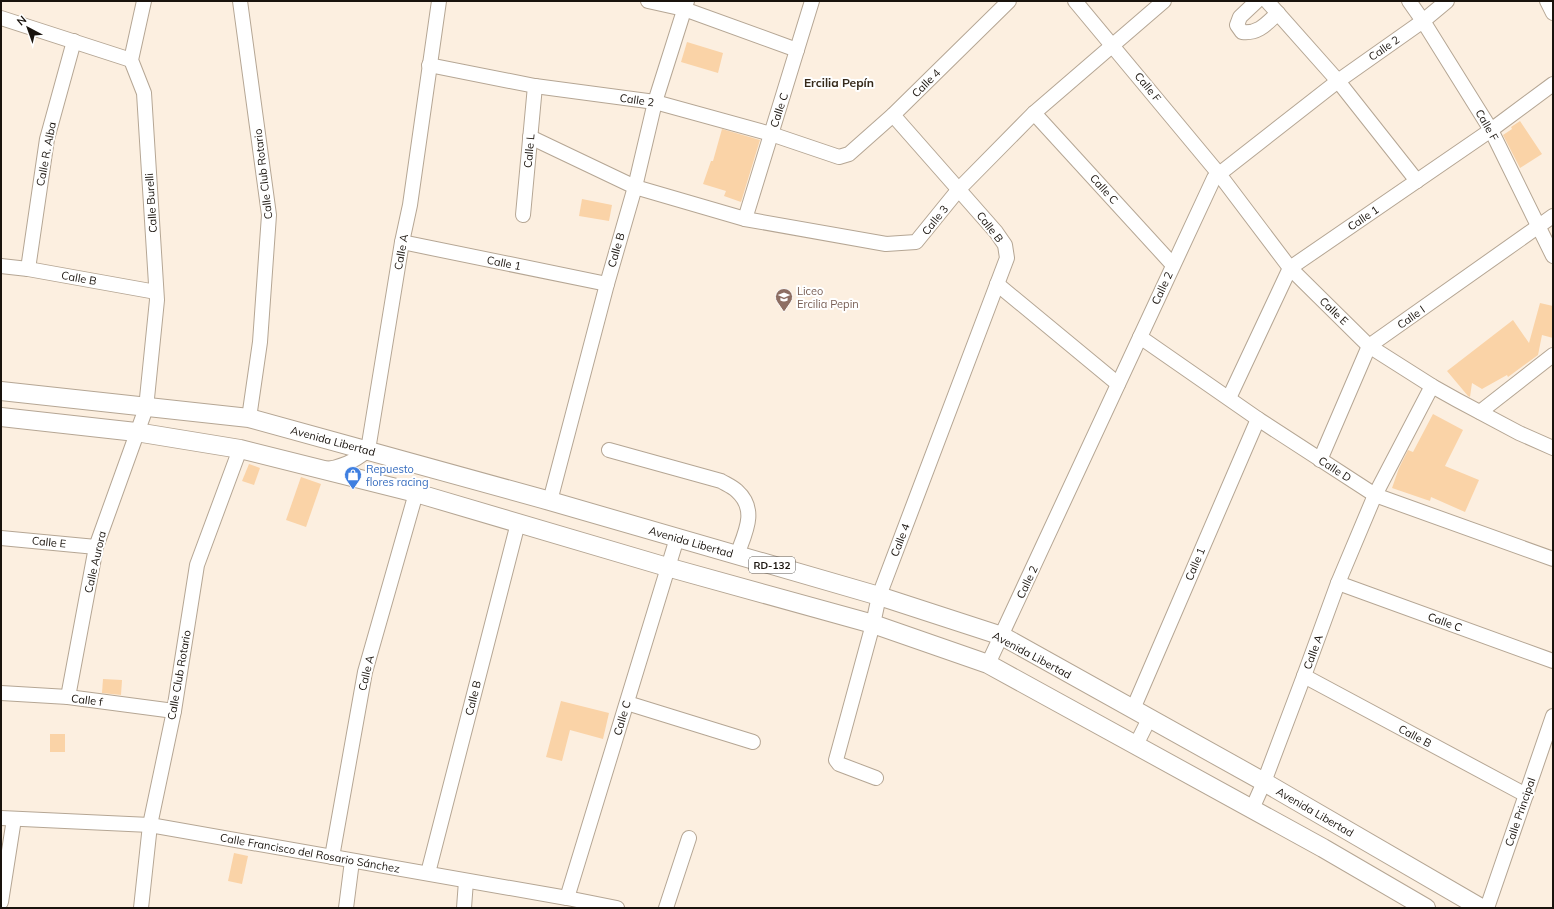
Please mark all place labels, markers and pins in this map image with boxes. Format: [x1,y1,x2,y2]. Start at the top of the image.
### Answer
place label: Liceo Ercilia Pepin [797,284,859,311]
school or university icon: Liceo Ercilia Pepin [774,287,794,312]
place label: Repuesto flores racing [366,462,429,489]
shop icon: Repuesto flores racing [343,465,363,490]

